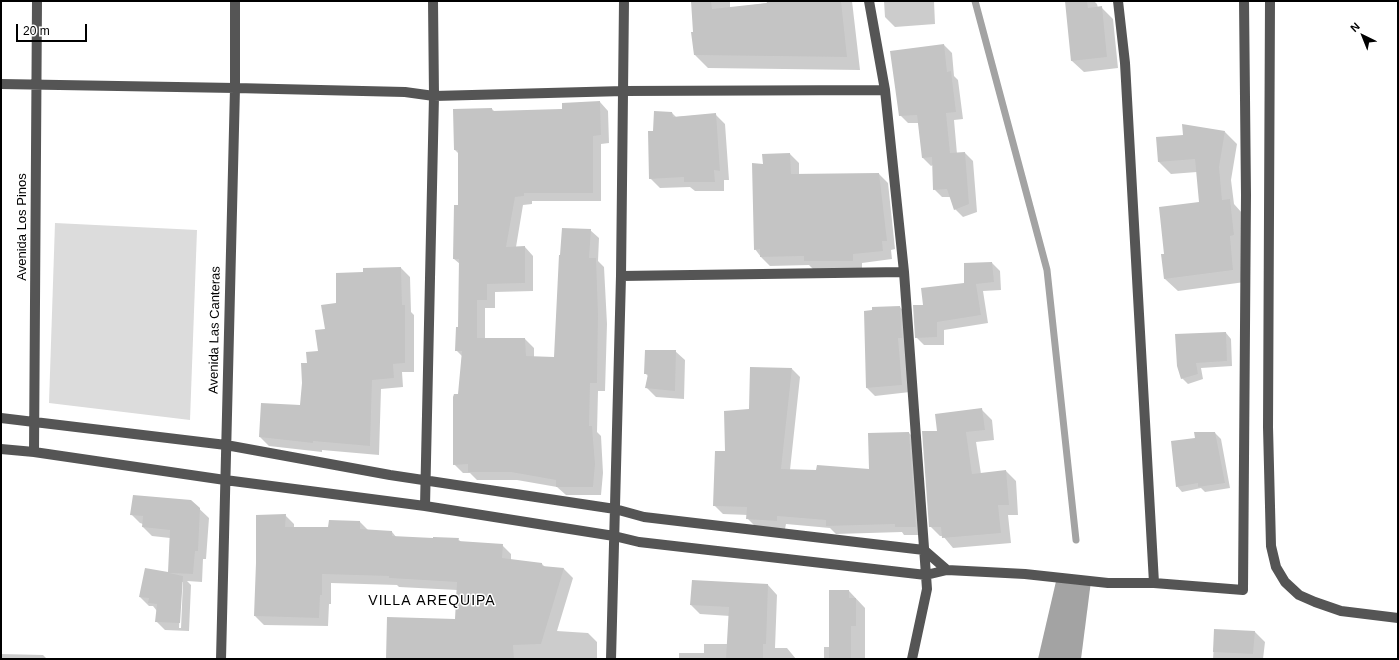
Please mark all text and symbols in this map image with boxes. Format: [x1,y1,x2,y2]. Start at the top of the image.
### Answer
scale bar [18,16,89,42]
north arrow [1343,16,1383,56]
text: N [1348,20,1362,34]
text: 20 m [23,24,50,38]
street label: Avenida Los Pinos [14,173,30,281]
street label: Avenida Las Canteras [206,266,224,394]
district label: VILLA AREQUIPA [368,593,496,609]

